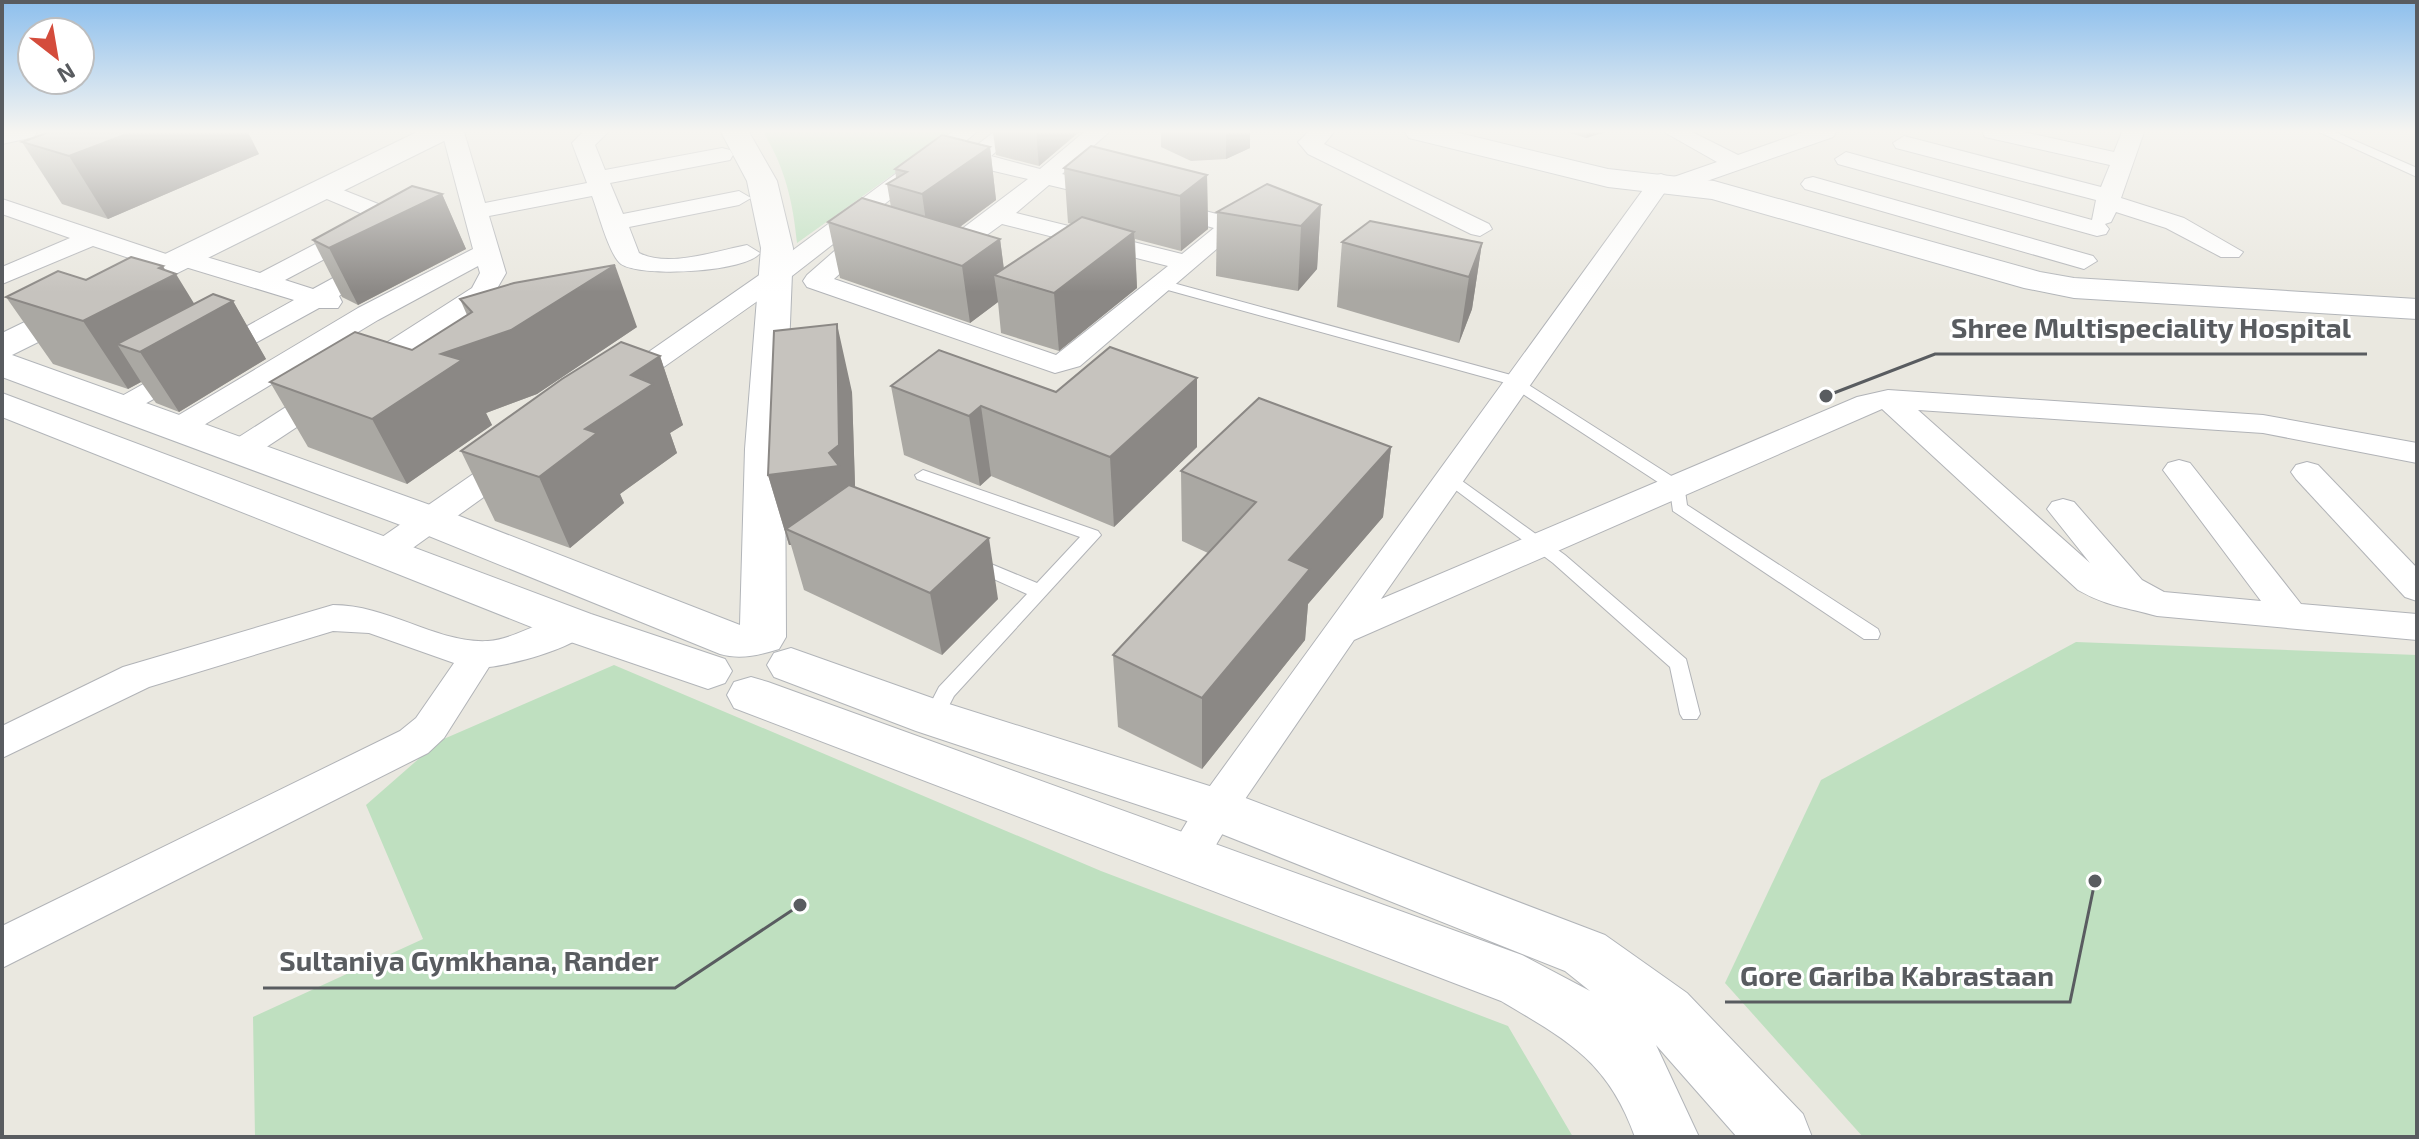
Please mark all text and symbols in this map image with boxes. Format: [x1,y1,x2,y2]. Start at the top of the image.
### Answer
north arrow [16,16,96,96]
text: N [53,59,80,89]
callout: Shree Multispeciality Hospital [1935,302,2367,354]
text: Shree Multispeciality Hospital [1951,310,2352,344]
callout: Sultaniya Gymkhana, Rander [263,936,675,988]
text: Sultaniya Gymkhana, Rander [279,943,659,977]
callout: Gore Gariba Kabrastaan [1725,950,2070,1002]
text: Gore Gariba Kabrastaan [1740,958,2054,992]

